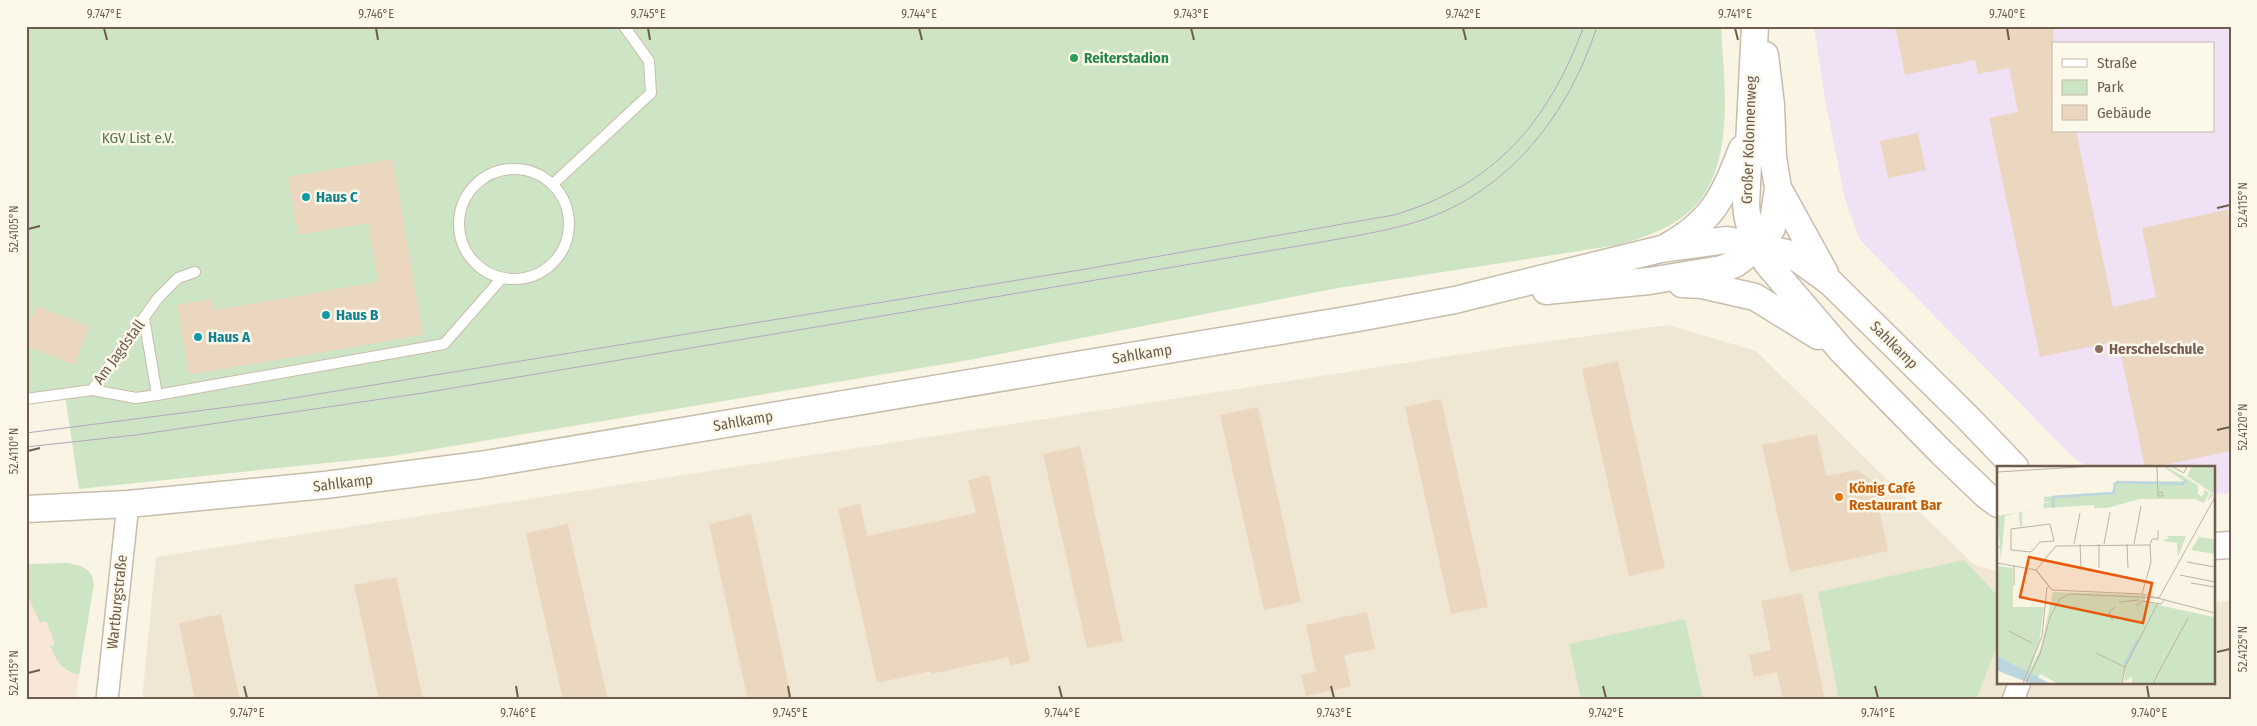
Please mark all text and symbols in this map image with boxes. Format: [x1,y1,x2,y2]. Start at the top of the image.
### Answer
text: 9.747°E [87,7,122,21]
text: 9.746°E [358,7,394,21]
text: 9.745°E [630,7,666,21]
text: 9.744°E [901,7,937,21]
text: 9.743°E [1173,7,1209,21]
text: 9.742°E [1445,7,1481,21]
text: 9.741°E [1718,7,1752,21]
text: 9.740°E [1989,7,2025,21]
legend [2052,42,2214,132]
place label: Reiterstadion [1084,49,1169,67]
marker: Reiterstadion [1068,52,1080,64]
text: Straße [2097,54,2137,72]
street label: Großer Kolonnenweg [1738,76,1760,204]
text: Park [2097,78,2124,96]
text: Gebäude [2097,104,2152,122]
park label: KGV List e.V. [102,129,174,147]
text: 52.4115°N [2236,182,2250,228]
place label: Haus C [316,188,358,206]
marker: Haus C [300,191,312,203]
text: 52.4105°N [7,205,21,253]
place label: Haus B [336,306,379,324]
marker: Haus B [320,309,332,321]
street label: Am Jagdstall [90,316,148,388]
street label: Sahlkamp [1866,317,1922,373]
place label: Haus A [208,328,251,346]
marker: Haus A [192,331,204,343]
street label: Sahlkamp [1111,340,1173,368]
place label: Herschelschule [2109,340,2204,358]
marker: Herschelschule [2093,343,2105,355]
text: 52.4120°N [2236,403,2250,451]
street label: Sahlkamp [712,407,774,435]
text: 52.4110°N [7,428,21,474]
inset map [1997,466,2214,684]
street label: Sahlkamp [312,470,374,496]
place label: König Café Restaurant Bar [1849,479,1942,514]
marker: König Café Restaurant Bar [1833,491,1845,503]
street label: Wartburgstraße [103,554,131,650]
text: 52.4125°N [2236,626,2250,672]
text: 52.4115°N [7,650,21,696]
text: 9.747°E [230,706,265,720]
text: 9.746°E [500,706,536,720]
text: 9.745°E [772,706,808,720]
text: 9.744°E [1044,706,1080,720]
text: 9.743°E [1316,706,1352,720]
text: 9.742°E [1588,706,1624,720]
text: 9.741°E [1861,706,1895,720]
text: 9.740°E [2131,706,2167,720]

